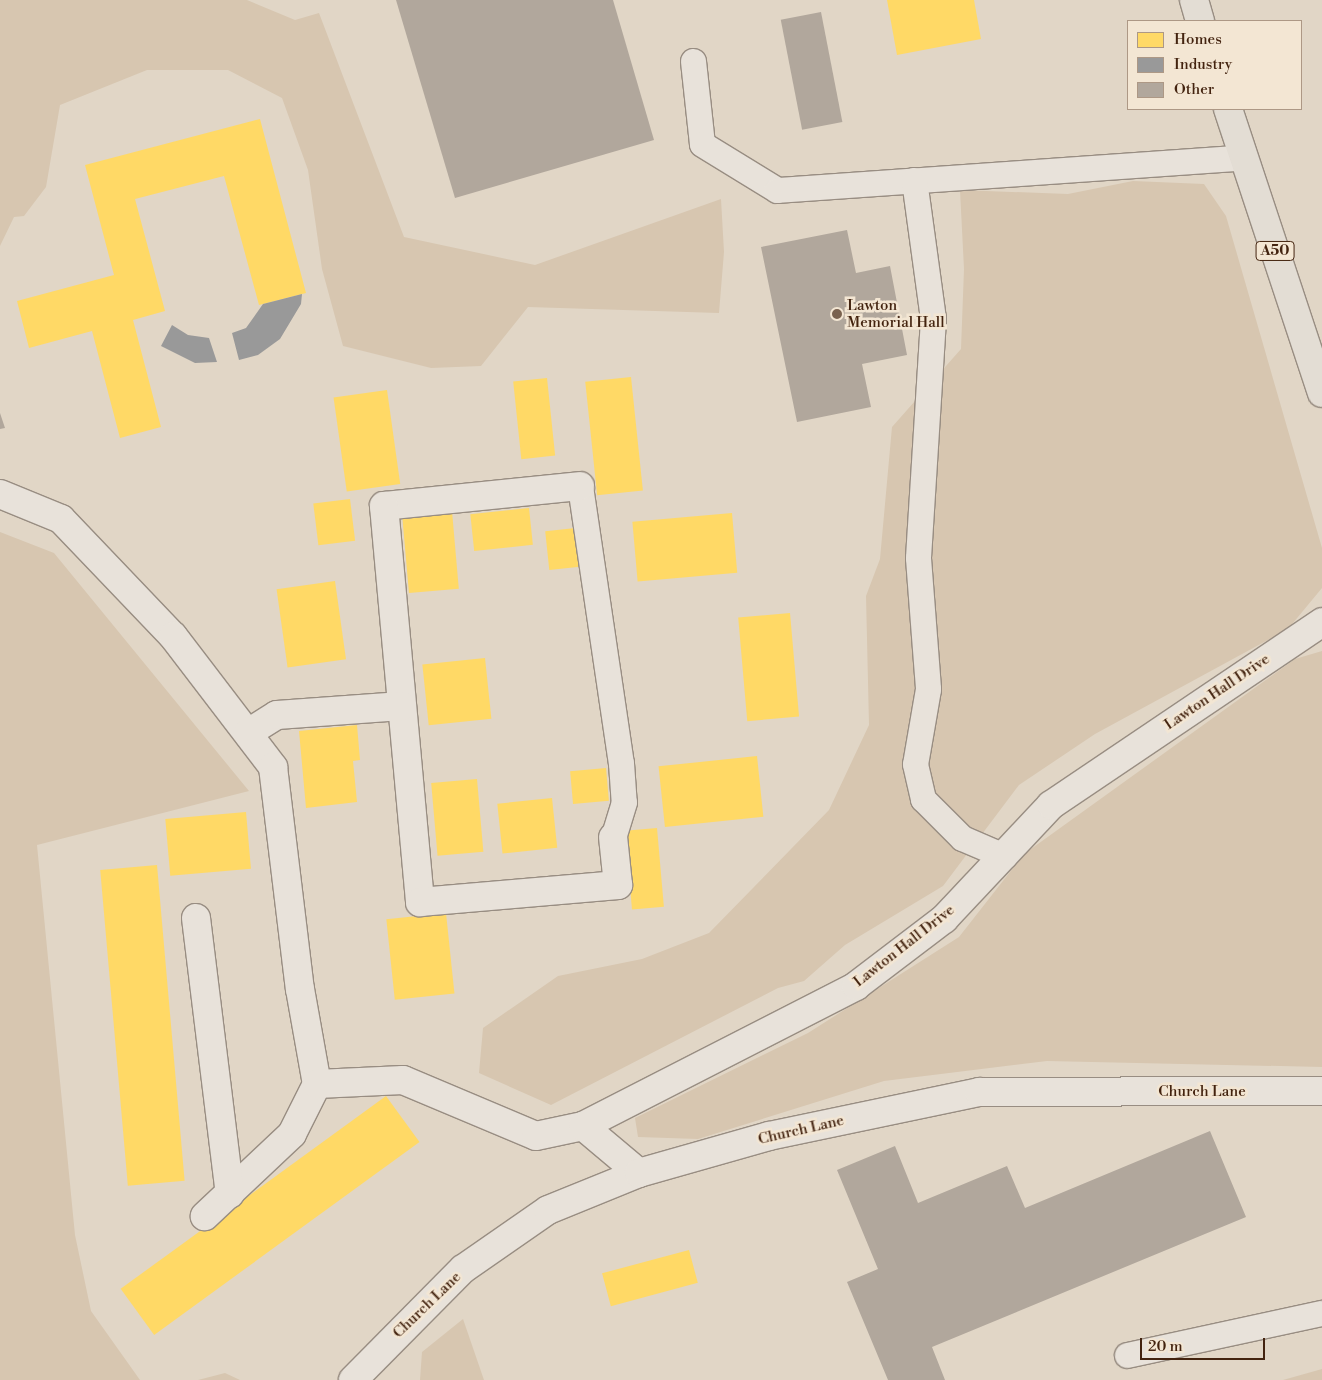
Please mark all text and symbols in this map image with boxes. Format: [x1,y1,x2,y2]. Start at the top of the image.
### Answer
legend [1127,20,1302,110]
text: Homes [1174,30,1222,49]
text: Industry [1174,55,1232,74]
text: Other [1174,80,1214,99]
road number: A50 [1255,240,1295,262]
place label: Lawton Memorial Hall [847,296,945,331]
marker: Lawton Memorial Hall [831,308,843,320]
street label: Lawton Hall Drive [1161,650,1273,734]
street label: Lawton Hall Drive [850,901,958,991]
street label: Church Lane [1158,1083,1246,1101]
street label: Church Lane [756,1111,846,1149]
street label: Church Lane [389,1268,465,1342]
scale bar [1142,1328,1267,1360]
text: 20 m [1148,1337,1183,1356]

